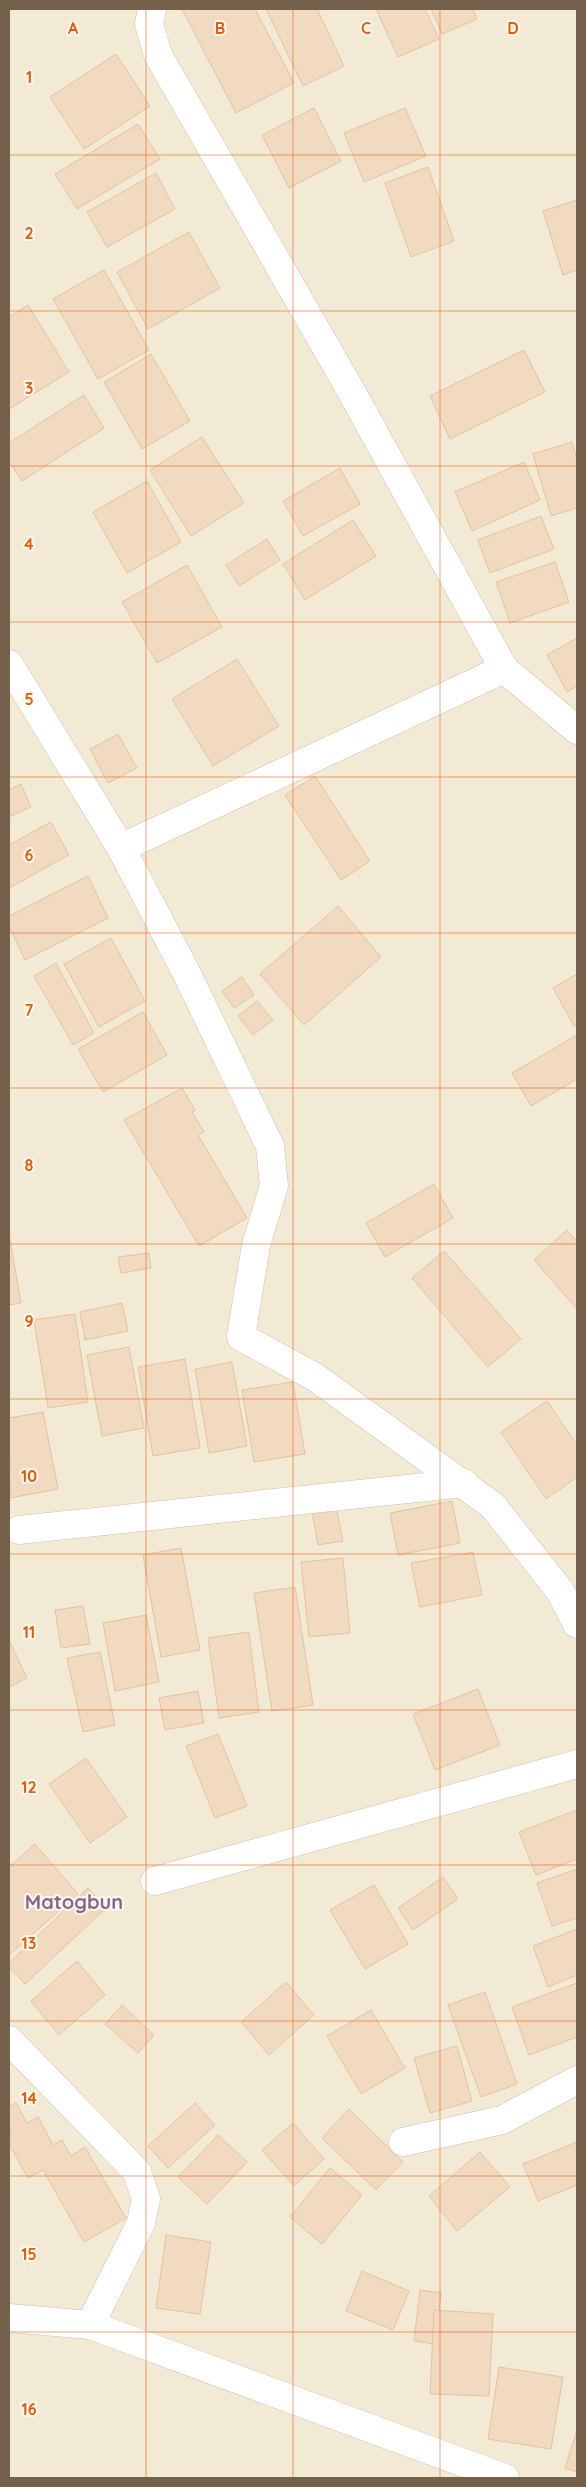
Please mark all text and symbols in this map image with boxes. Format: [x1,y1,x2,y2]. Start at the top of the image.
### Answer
text: A [68,18,79,38]
text: B [215,18,225,38]
text: C [361,18,371,38]
text: D [507,18,519,38]
text: 1 [26,67,32,87]
text: 2 [24,223,34,243]
text: 3 [25,378,33,398]
text: 4 [24,534,34,554]
text: 5 [24,689,34,709]
text: 6 [25,845,34,865]
text: 7 [25,1000,34,1020]
text: 8 [25,1155,34,1175]
text: 9 [24,1311,34,1331]
text: 10 [21,1466,37,1486]
text: 11 [23,1622,35,1642]
text: 12 [21,1777,37,1797]
district label: Matogbun [25,1889,123,1914]
text: 13 [22,1933,36,1953]
text: 14 [21,2088,37,2108]
text: 15 [21,2244,37,2264]
text: 16 [21,2399,37,2419]

